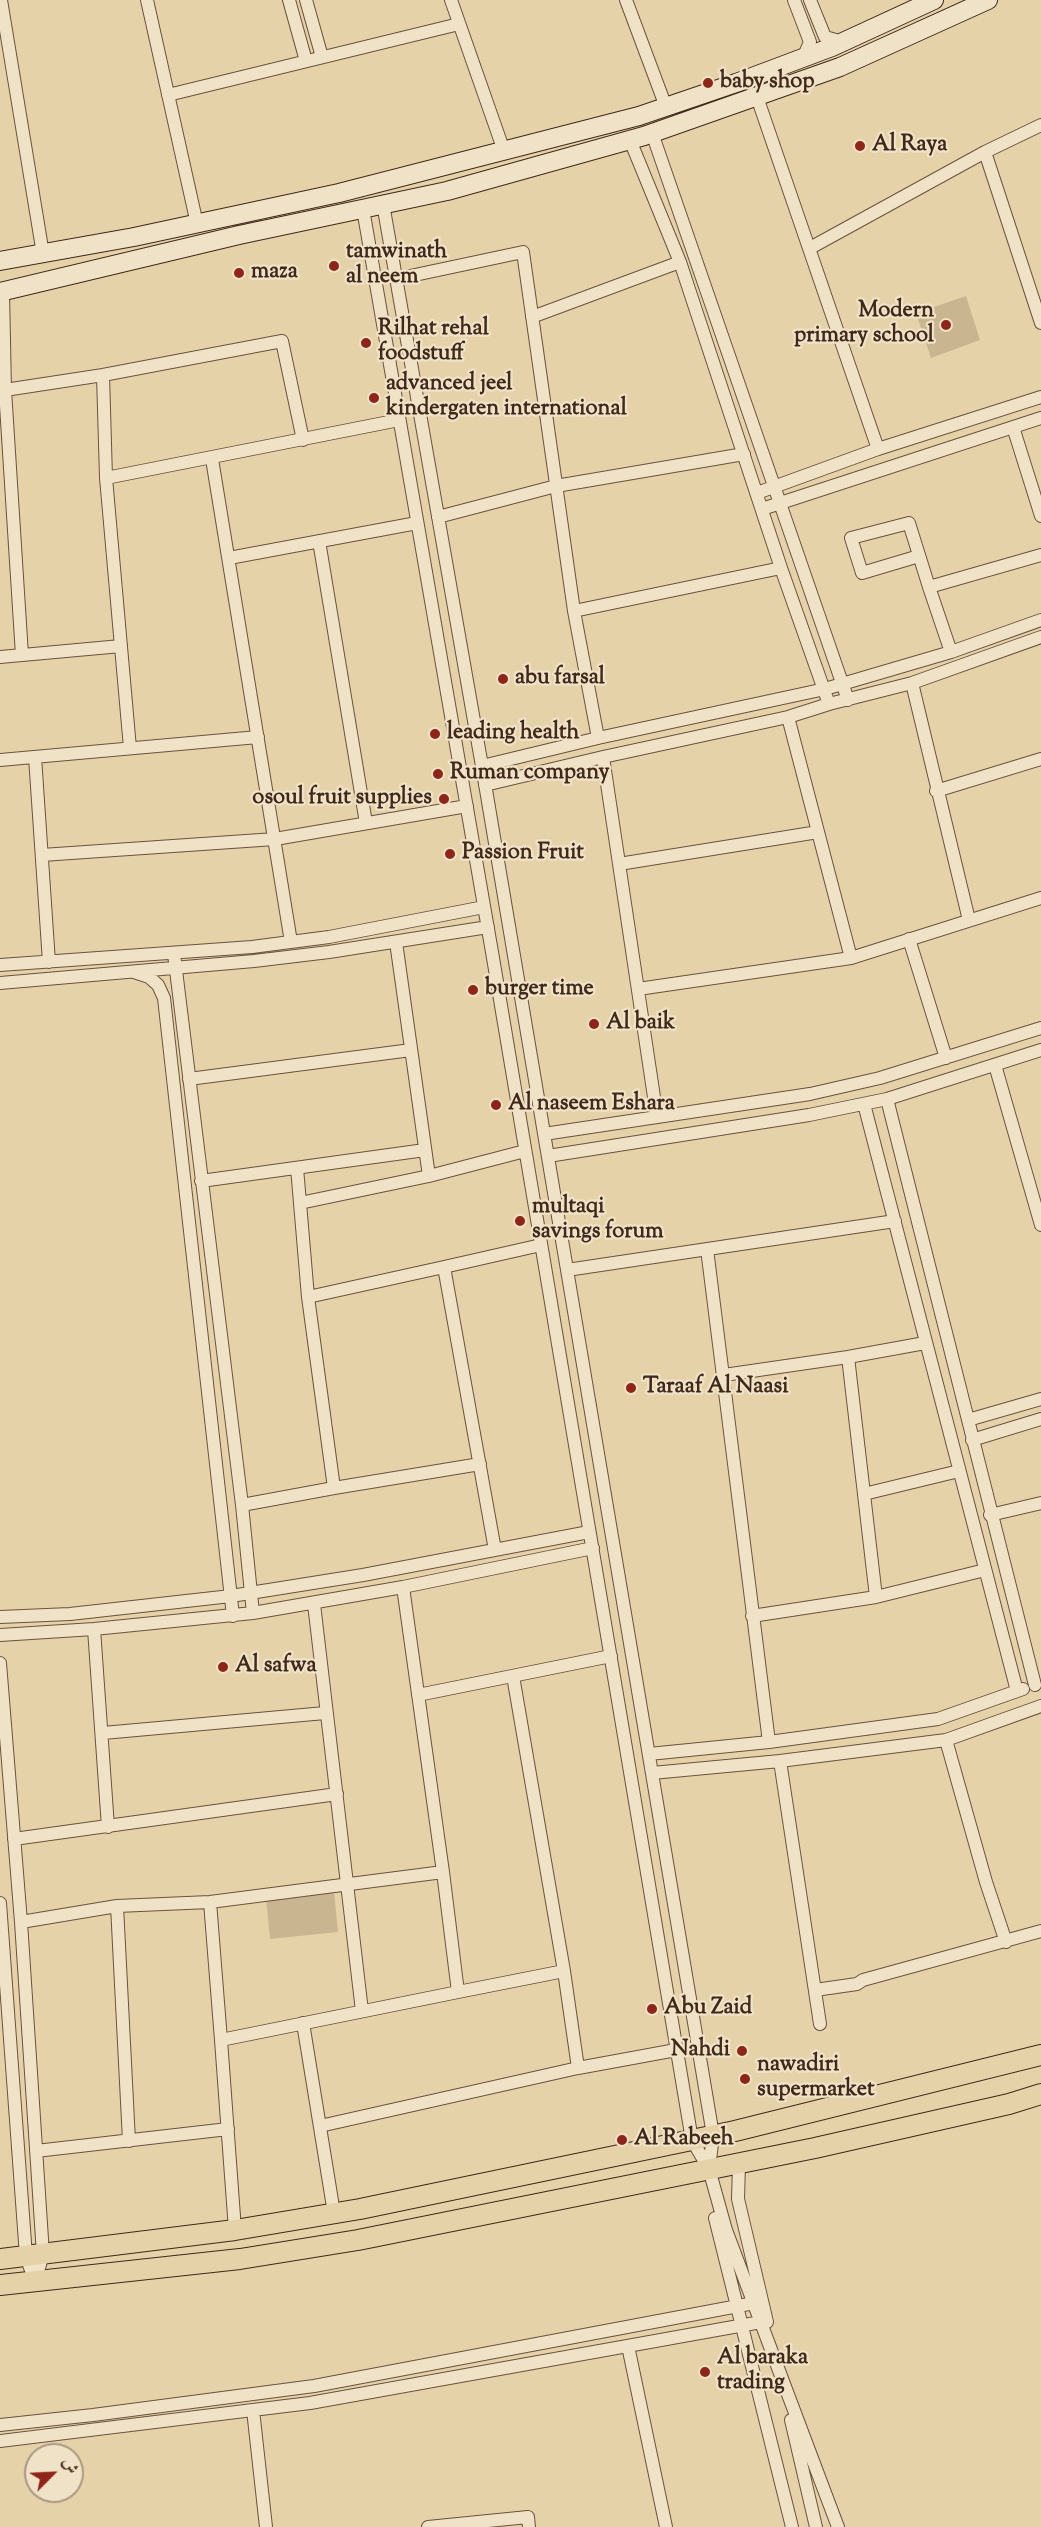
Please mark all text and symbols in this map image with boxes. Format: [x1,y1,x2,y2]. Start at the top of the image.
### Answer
place label: baby shop [720,70,814,96]
marker: baby shop [701,76,715,90]
place label: Al Raya [872,133,947,159]
marker: Al Raya [853,139,867,153]
place label: tamwinath al neem [346,240,447,292]
marker: tamwinath al neem [327,259,341,273]
place label: maza [251,260,298,286]
marker: maza [232,266,246,280]
place label: Modern primary school [794,299,934,350]
place label: Rilhat rehal foodstuff [378,317,489,368]
marker: Modern primary school [939,318,953,332]
marker: Rilhat rehal foodstuff [359,336,373,350]
place label: advanced jeel kindergaten international [386,372,627,424]
marker: advanced jeel kindergaten international [367,391,381,405]
place label: abu farsal [515,666,605,692]
marker: abu farsal [496,672,510,686]
place label: leading health [447,721,579,747]
marker: leading health [428,727,442,741]
place label: Ruman company [450,761,609,787]
marker: Ruman company [431,767,445,781]
place label: osoul fruit supplies [252,786,432,812]
marker: osoul fruit supplies [437,792,451,806]
place label: Passion Fruit [462,841,584,867]
marker: Passion Fruit [443,847,457,861]
place label: burger time [485,977,594,1003]
marker: burger time [466,983,480,997]
place label: Al baik [606,1011,675,1037]
marker: Al baik [587,1017,601,1031]
place label: Al naseem Eshara [508,1092,675,1118]
marker: Al naseem Eshara [489,1098,503,1112]
place label: multaqi savings forum [532,1195,663,1246]
marker: multaqi savings forum [513,1214,527,1228]
place label: Taraaf Al Naasi [643,1375,788,1401]
marker: Taraaf Al Naasi [624,1381,638,1395]
place label: Al safwa [235,1654,317,1680]
marker: Al safwa [216,1660,230,1674]
place label: Abu Zaid [664,1996,752,2022]
marker: Abu Zaid [645,2002,659,2016]
place label: Nahdi [671,2038,730,2064]
marker: Nahdi [735,2044,749,2058]
place label: nawadiri supermarket [757,2053,874,2104]
marker: nawadiri supermarket [738,2072,752,2086]
place label: Al Rabeeh [634,2127,734,2153]
marker: Al Rabeeh [615,2133,629,2147]
place label: Al baraka trading [717,2346,808,2398]
marker: Al baraka trading [698,2365,712,2379]
north arrow [24,2443,84,2503]
text: ش [55,2454,83,2478]

